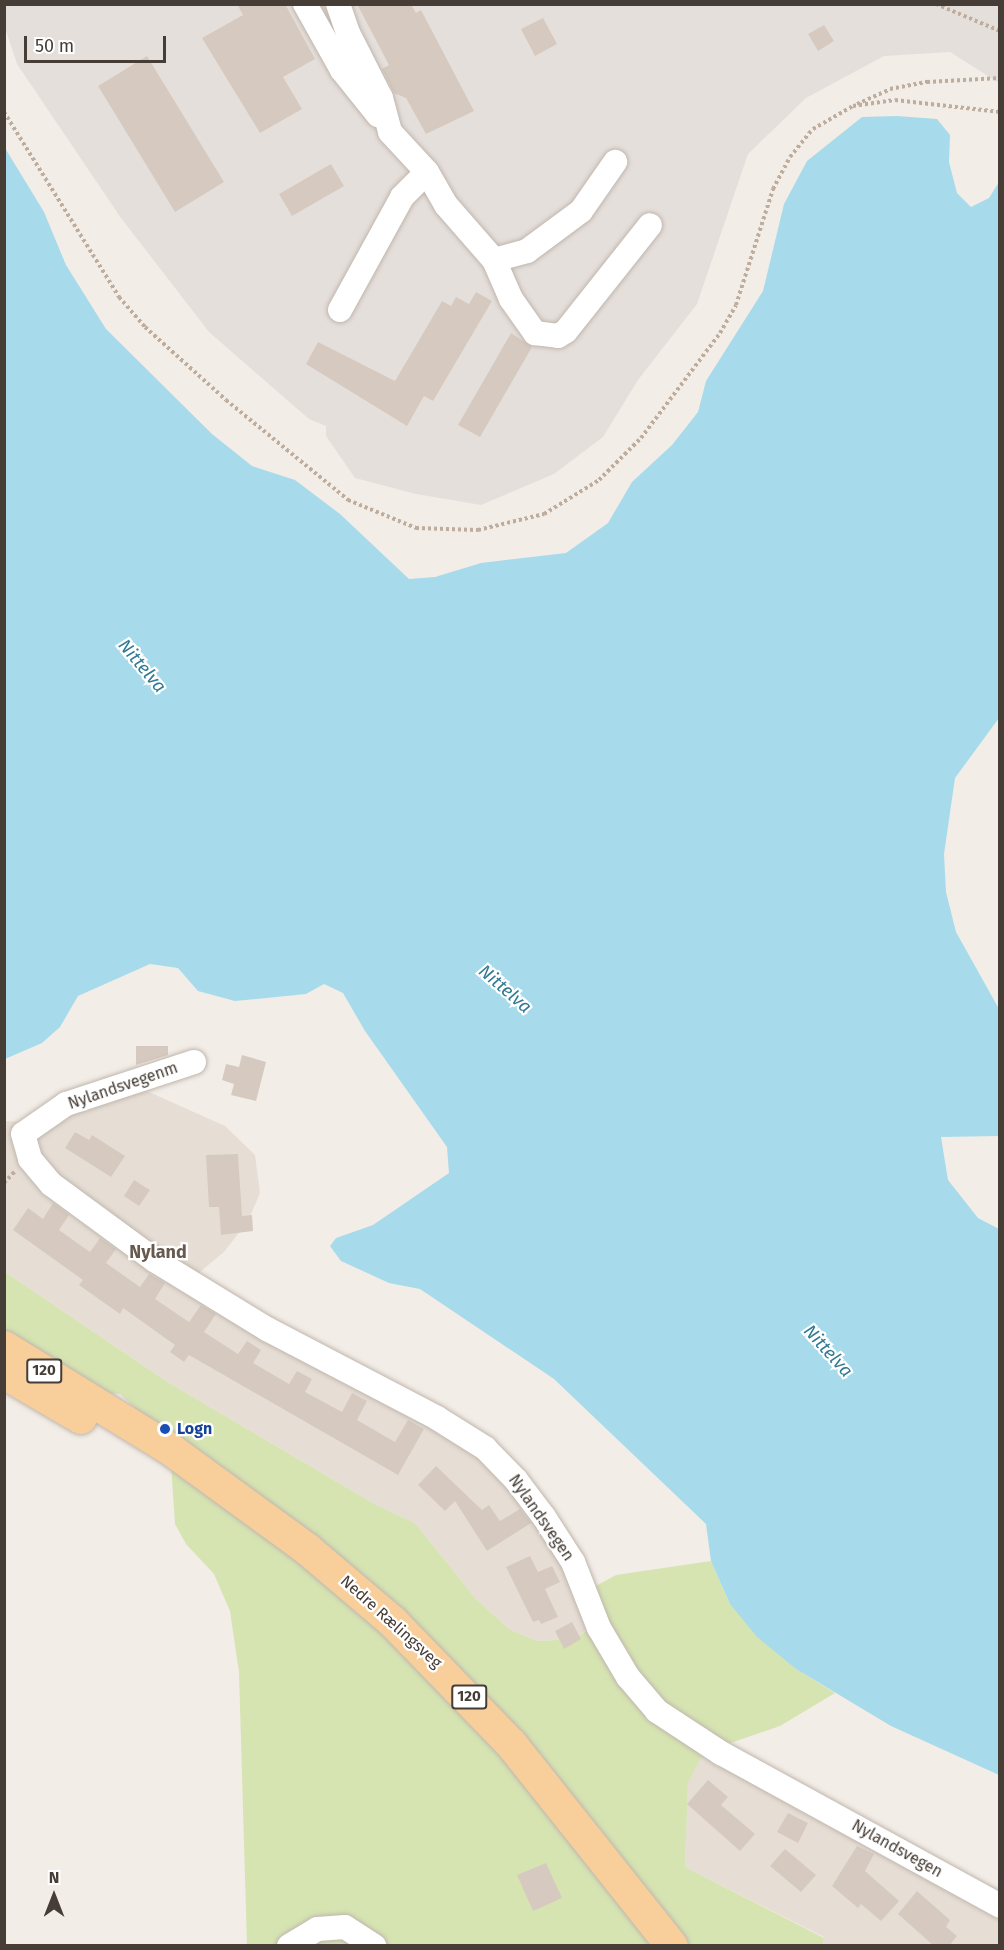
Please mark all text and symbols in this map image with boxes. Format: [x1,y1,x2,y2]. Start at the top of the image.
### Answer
scale bar [27,24,170,62]
text: 50 m [35,35,74,57]
water label: Nittelva [114,635,170,697]
water label: Nittelva [474,960,536,1018]
street label: Nylandsvegenm [66,1058,180,1114]
district label: Nyland [129,1241,187,1263]
water label: Nittelva [799,1320,857,1382]
road number: 120 [26,1359,62,1383]
place label: Logn [177,1419,212,1439]
marker: Logn [158,1422,172,1436]
street label: Nylandsvegen [504,1471,578,1565]
street label: Nedre Rælingsveg [336,1571,446,1673]
road number: 120 [451,1685,487,1709]
street label: Nylandsvegen [848,1816,946,1882]
north arrow [24,1866,84,1926]
text: N [49,1868,59,1887]

